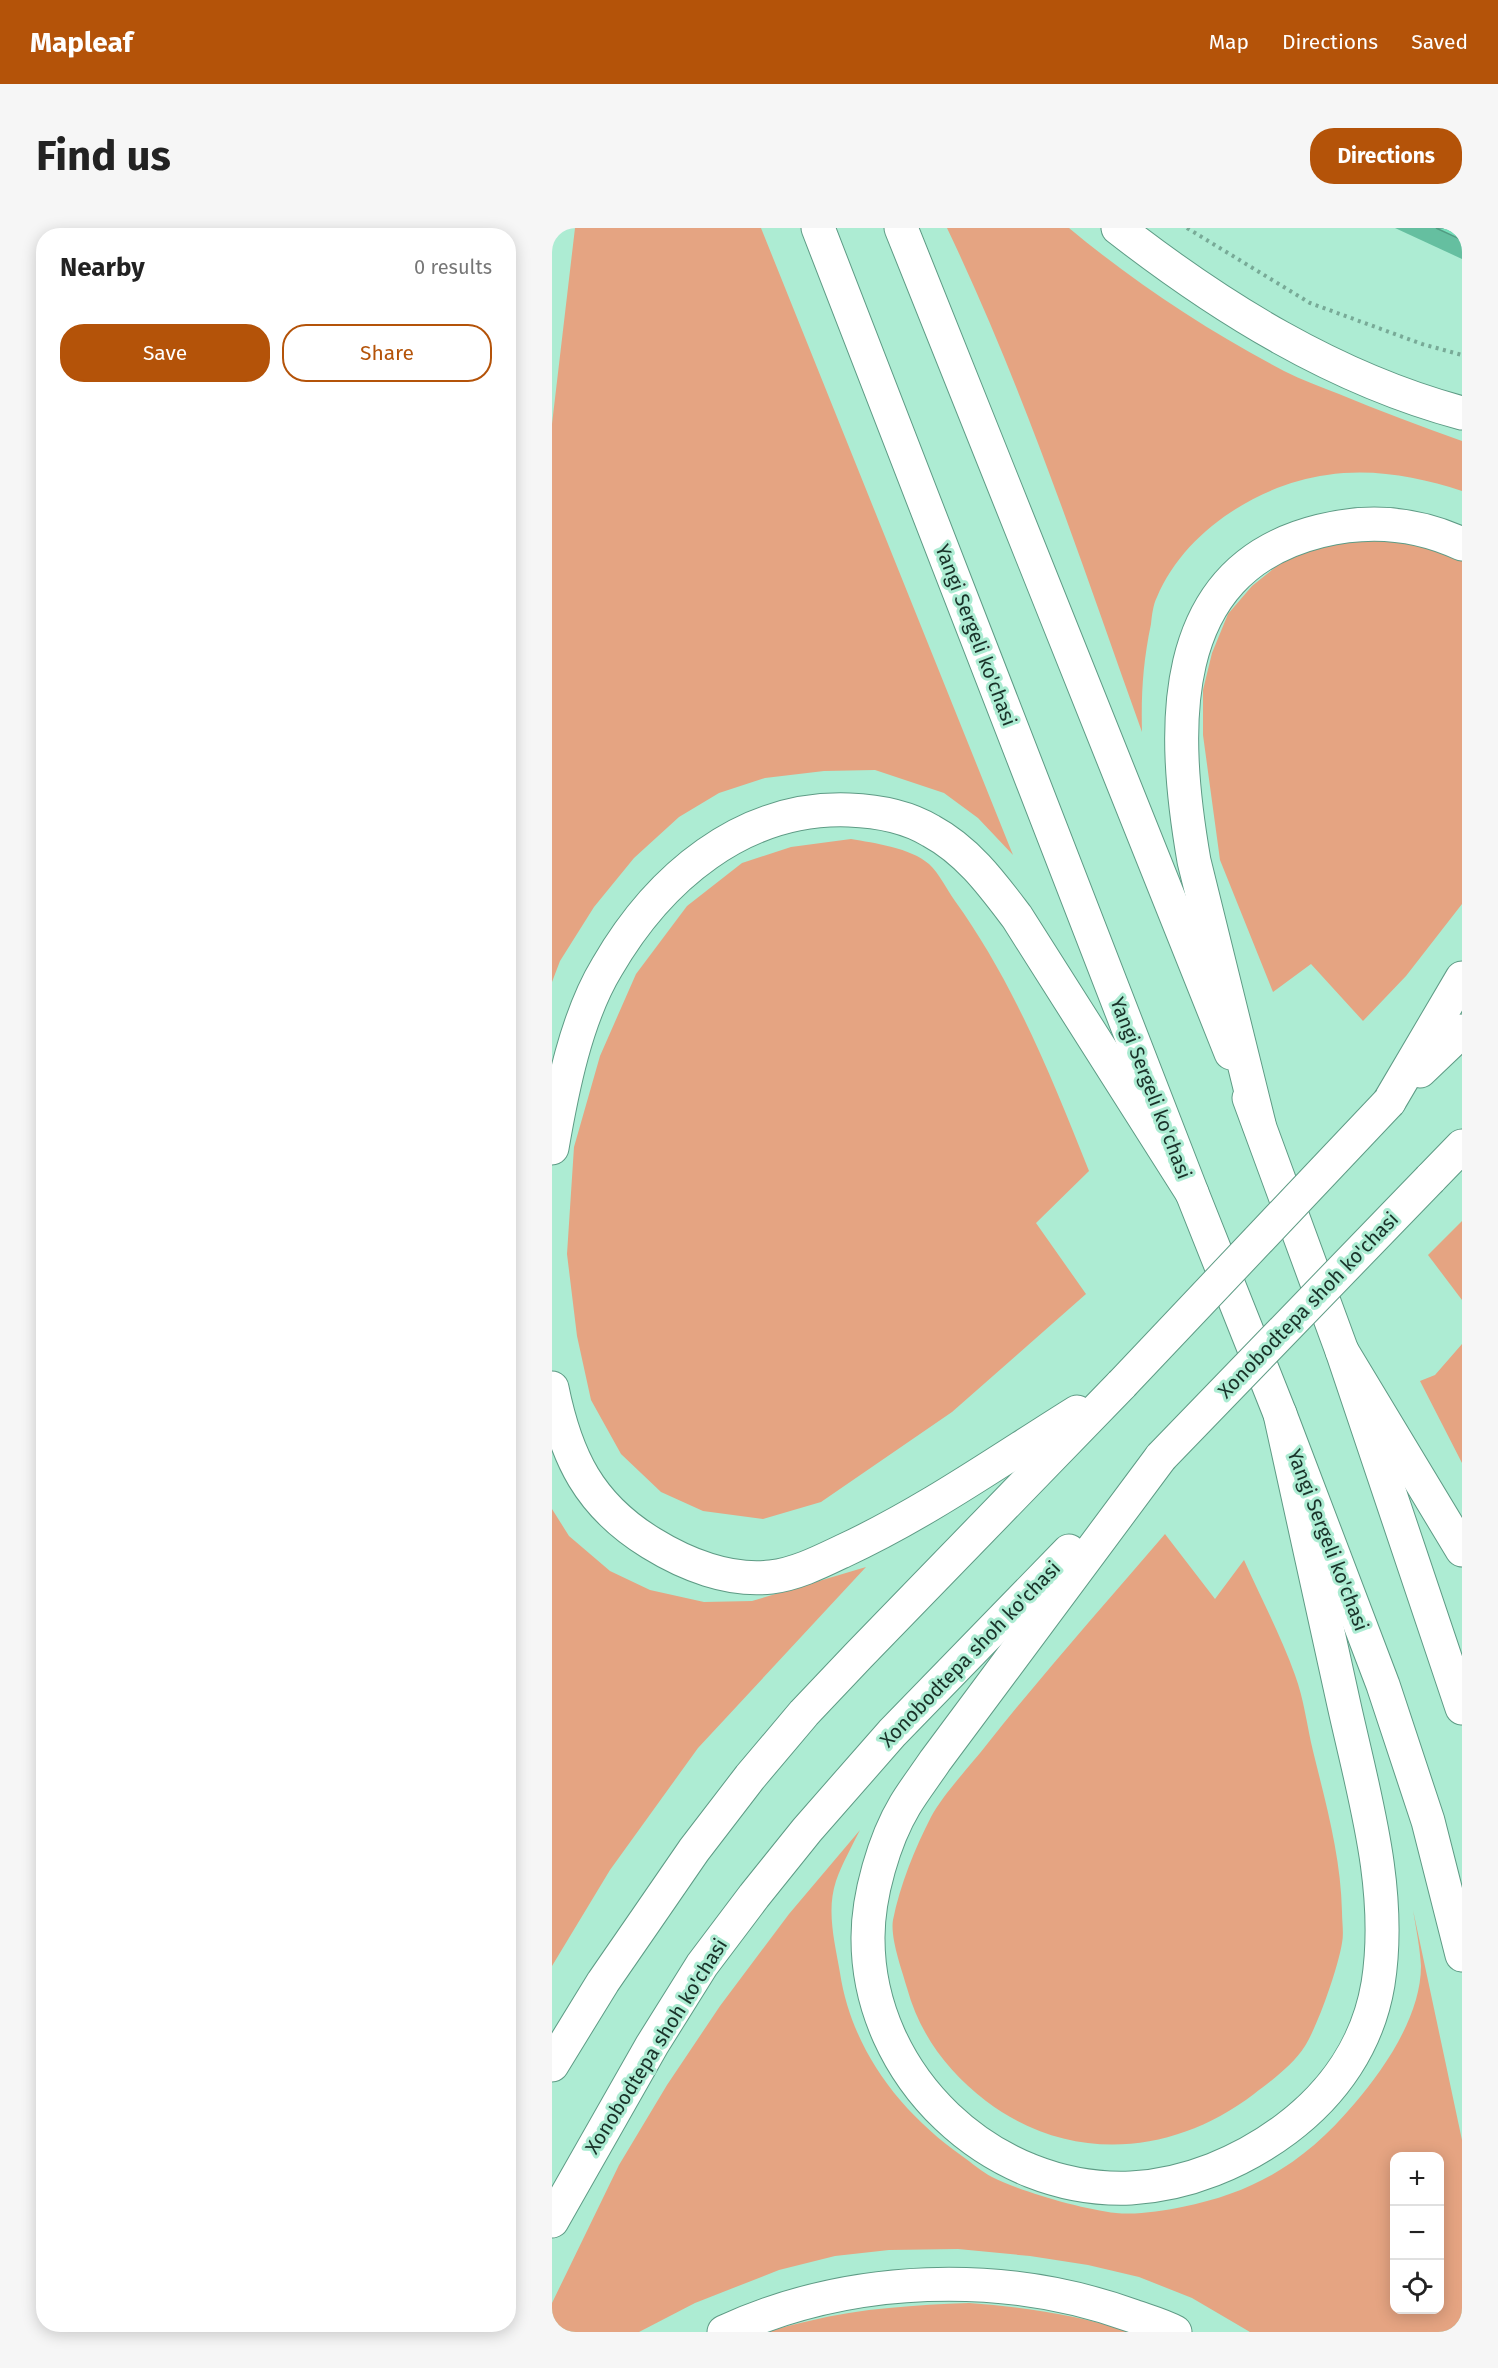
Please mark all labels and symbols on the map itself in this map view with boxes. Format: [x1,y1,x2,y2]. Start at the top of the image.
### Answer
street label: Yangi Sergeli ko'chasi [930,541,1022,729]
street label: Yangi Sergeli ko'chasi [1105,994,1197,1182]
street label: Xonobodtepa shoh ko'chasi [1213,1207,1403,1403]
street label: Yangi Sergeli ko'chasi [1282,1446,1374,1634]
street label: Xonobodtepa shoh ko'chasi [875,1556,1065,1752]
street label: Xonobodtepa shoh ko'chasi [580,1934,732,2158]

